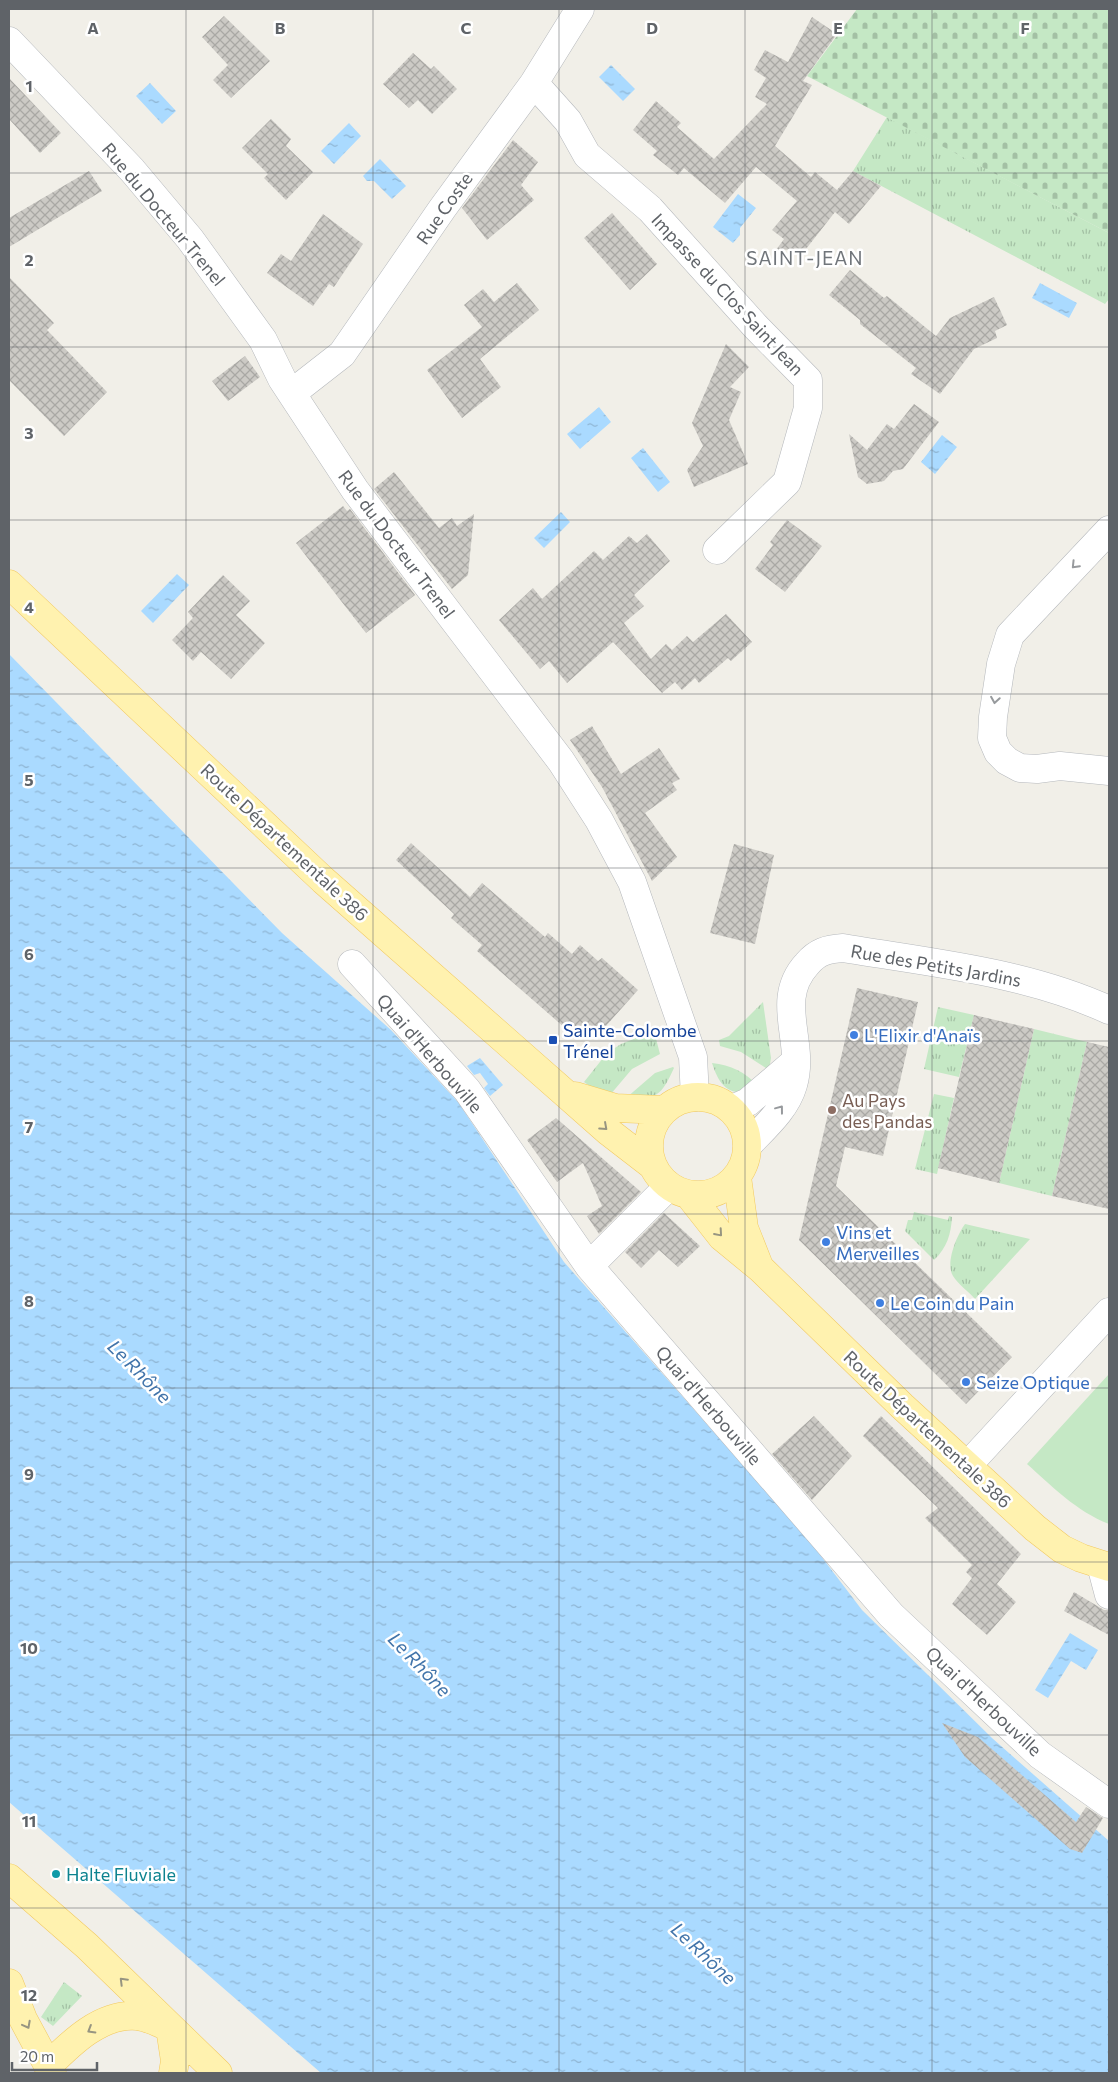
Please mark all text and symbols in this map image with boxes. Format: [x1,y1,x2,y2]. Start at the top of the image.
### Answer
text: A [87,18,99,37]
text: B [275,18,286,37]
text: C [461,18,472,37]
text: D [646,18,658,37]
text: E [833,18,843,37]
text: F [1020,18,1030,37]
text: 1 [25,76,33,95]
street label: Rue du Docteur Trenel [98,138,230,290]
street label: Rue Coste [411,168,477,248]
street label: Impasse du Clos Saint Jean [647,208,809,380]
district label: SAINT-JEAN [746,246,864,269]
text: 2 [24,250,34,269]
text: 3 [24,423,34,442]
street label: Rue du Docteur Trenel [334,466,460,622]
one-way arrow [1072,560,1081,569]
text: 4 [24,597,34,616]
one-way arrow [990,696,1001,704]
street label: Route Départementale 386 [197,759,373,925]
text: 5 [24,770,34,789]
street label: Rue des Petits Jardins [849,939,1023,991]
text: 6 [24,944,34,963]
street label: Quai d'Herbouville [372,989,488,1117]
place label: Sainte-Colombe Trénel [563,1019,697,1062]
place label: L'Elixir d'Anaïs [864,1024,981,1046]
marker: L'Elixir d'Anaïs [848,1029,860,1041]
marker: Sainte-Colombe Trénel [547,1034,559,1046]
place label: Au Pays des Pandas [842,1089,933,1132]
marker: Au Pays des Pandas [826,1104,838,1116]
one-way arrow [774,1105,783,1115]
text: 7 [25,1117,34,1136]
one-way arrow [598,1121,607,1130]
place label: Vins et Merveilles [836,1221,920,1264]
one-way arrow [714,1228,723,1237]
marker: Vins et Merveilles [820,1236,832,1248]
text: 8 [24,1291,34,1310]
place label: Le Coin du Pain [890,1292,1014,1314]
marker: Le Coin du Pain [874,1297,886,1309]
water label: Le Rhône [103,1334,177,1408]
street label: Quai d'Herbouville [651,1341,767,1469]
street label: Route Départementale 386 [840,1346,1016,1512]
place label: Seize Optique [976,1371,1090,1393]
marker: Seize Optique [960,1376,972,1388]
text: 9 [24,1464,34,1483]
water label: Le Rhône [384,1627,456,1701]
text: 10 [20,1638,38,1657]
street label: Quai d'Herbouville [921,1642,1047,1760]
text: 11 [22,1811,36,1830]
place label: Halte Fluviale [66,1863,176,1885]
marker: Halte Fluviale [50,1868,62,1880]
water label: Le Rhône [667,1917,741,1989]
one-way arrow [120,1978,129,1987]
text: 12 [21,1985,37,2004]
one-way arrow [20,2020,30,2029]
one-way arrow [87,2024,96,2034]
scale bar [12,2040,98,2072]
text: 20 m [20,2047,54,2065]

